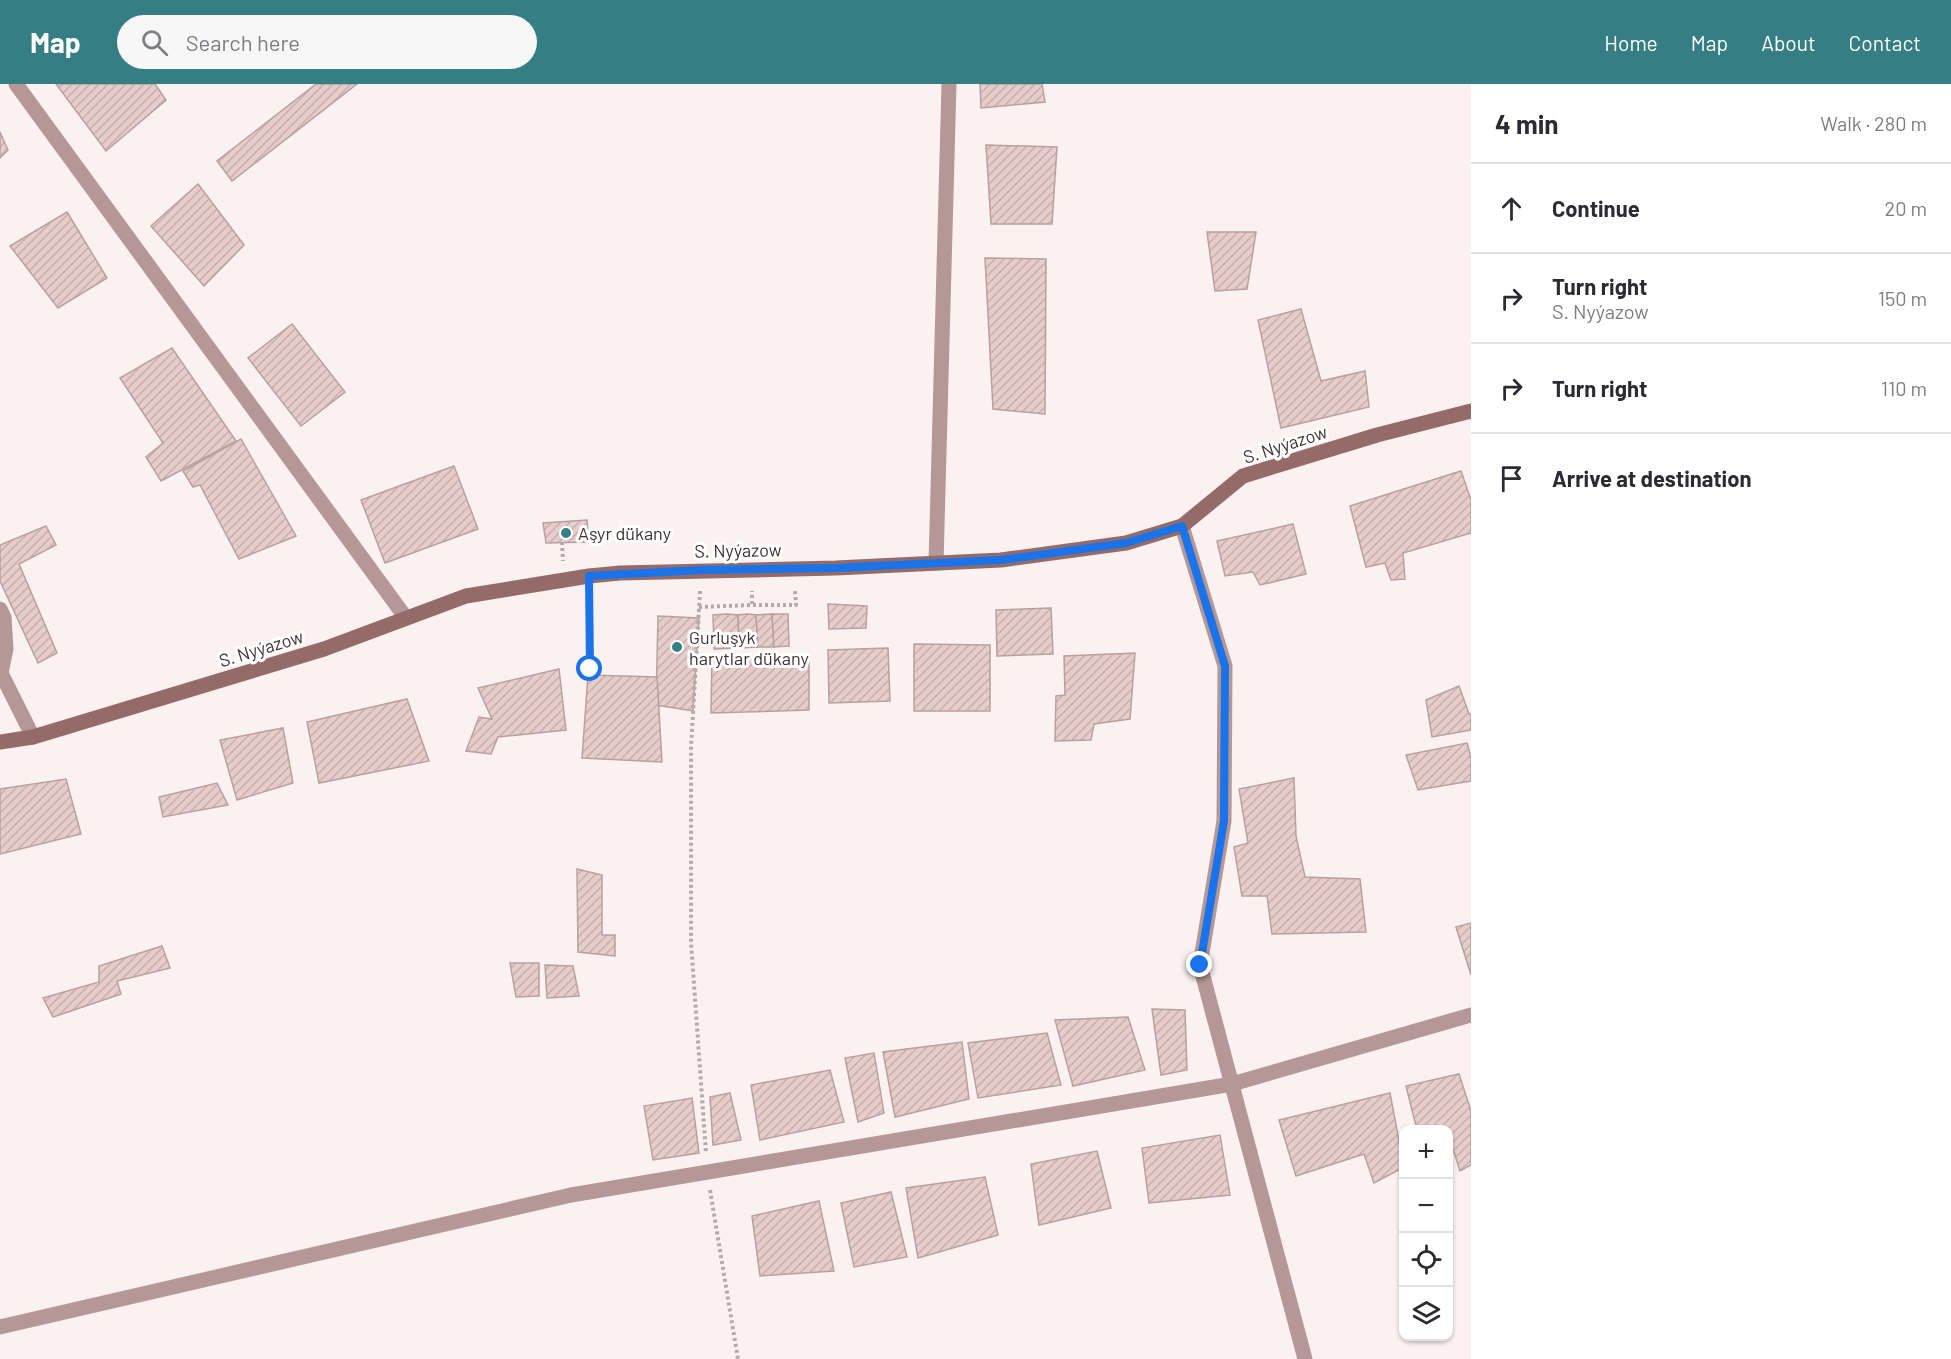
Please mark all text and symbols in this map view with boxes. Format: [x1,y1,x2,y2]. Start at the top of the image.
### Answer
search box [117,15,537,69]
text: Map [30,25,81,59]
icon: search [138,26,171,59]
text: Search here [186,29,300,55]
text: Home [1604,30,1658,55]
text: Map [1691,30,1728,55]
text: About [1761,30,1816,55]
text: Contact [1849,30,1921,55]
text: 4 min [1495,108,1559,139]
text: Walk · 280 m [1820,111,1927,135]
icon: ahead [1495,192,1528,225]
text: Continue [1552,195,1640,221]
text: 20 m [1884,196,1927,220]
text: Turn right [1552,273,1647,299]
icon: right [1495,282,1528,315]
text: 150 m [1878,286,1927,310]
text: S. Nyýazow [1552,299,1649,323]
icon: right [1495,372,1528,405]
text: Turn right [1552,375,1647,401]
text: 110 m [1881,376,1927,400]
street label: S. Nyýazow [1240,420,1330,468]
icon: arrive [1495,462,1528,495]
text: Arrive at destination [1552,465,1751,491]
place label: Aşyr dükany [578,522,671,544]
marker: Aşyr dükany [559,526,573,540]
street label: S. Nyýazow [694,538,782,562]
street label: S. Nyýazow [216,625,306,671]
place label: Gurluşyk harytlar dükany [689,626,809,669]
marker: Gurluşyk harytlar dükany [670,640,684,654]
route start [576,655,602,681]
route end [1186,951,1212,977]
map controls [1399,1125,1453,1341]
button: + [1399,1125,1453,1179]
button: − [1399,1179,1453,1233]
button: locate [1399,1233,1453,1287]
button: layers [1399,1287,1453,1341]

